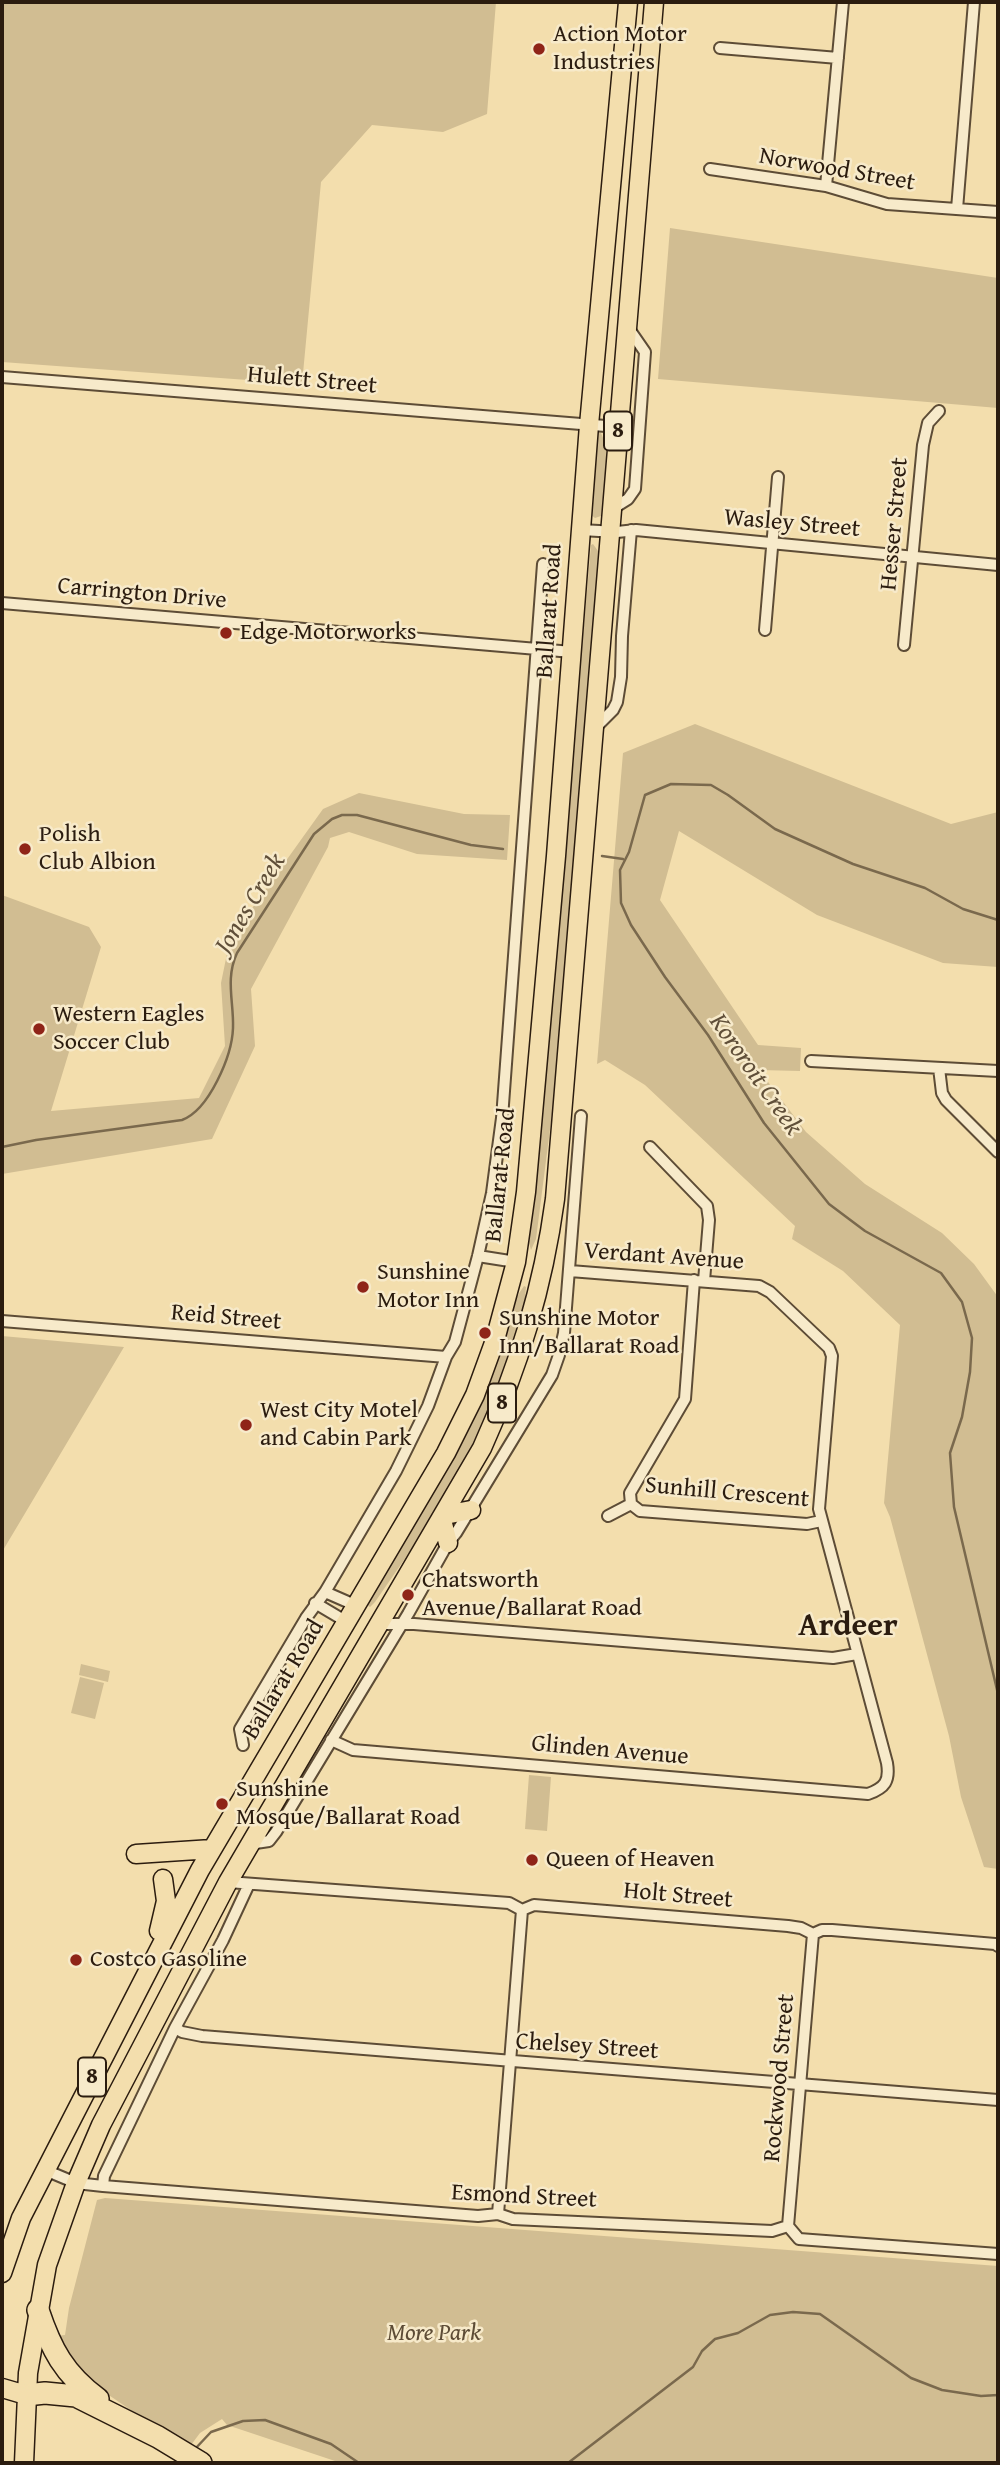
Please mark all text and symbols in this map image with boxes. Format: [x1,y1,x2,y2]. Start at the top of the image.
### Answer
place label: Action Motor Industries [553,21,687,77]
marker: Action Motor Industries [531,41,547,57]
street label: Norwood Street [757,142,917,198]
street label: Hulett Street [246,361,378,401]
road number: 8 [604,412,632,450]
street label: Hesser Street [875,456,915,592]
street label: Wasley Street [723,504,861,544]
street label: Ballarat Road [531,543,569,679]
street label: Carrington Drive [56,572,228,616]
place label: Edge Motorworks [240,619,416,647]
marker: Edge Motorworks [218,625,234,641]
place label: Polish Club Albion [39,821,156,877]
marker: Polish Club Albion [17,841,33,857]
water label: Jones Creek [209,848,293,960]
place label: Western Eagles Soccer Club [53,1001,205,1057]
water label: Kororoit Creek [702,1008,808,1142]
marker: Western Eagles Soccer Club [31,1021,47,1037]
street label: Ballarat Road [480,1106,522,1244]
street label: Verdant Avenue [583,1237,745,1277]
place label: Sunshine Motor Inn [377,1259,479,1315]
marker: Sunshine Motor Inn [355,1279,371,1295]
street label: Reid Street [170,1299,282,1337]
place label: Sunshine Motor Inn/Ballarat Road [499,1305,679,1361]
marker: Sunshine Motor Inn/Ballarat Road [477,1325,493,1341]
road number: 8 [488,1384,516,1422]
place label: West City Motel and Cabin Park [260,1397,418,1453]
marker: West City Motel and Cabin Park [238,1417,254,1433]
street label: Sunhill Crescent [644,1471,810,1515]
place label: Chatsworth Avenue/Ballarat Road [422,1567,642,1623]
marker: Chatsworth Avenue/Ballarat Road [400,1587,416,1603]
district label: Ardeer [798,1608,898,1646]
street label: Ballarat Road [237,1615,331,1745]
street label: Glinden Avenue [530,1730,690,1772]
place label: Sunshine Mosque/Ballarat Road [236,1776,460,1832]
marker: Sunshine Mosque/Ballarat Road [214,1796,230,1812]
place label: Queen of Heaven [546,1846,714,1874]
marker: Queen of Heaven [524,1852,540,1868]
street label: Holt Street [622,1877,734,1915]
place label: Costco Gasoline [90,1946,247,1974]
marker: Costco Gasoline [68,1952,84,1968]
street label: Rockwood Street [758,1993,802,2163]
street label: Chelsey Street [515,2028,659,2066]
road number: 8 [78,2058,106,2096]
street label: Esmond Street [450,2179,598,2215]
park label: More Park [387,2320,481,2348]

